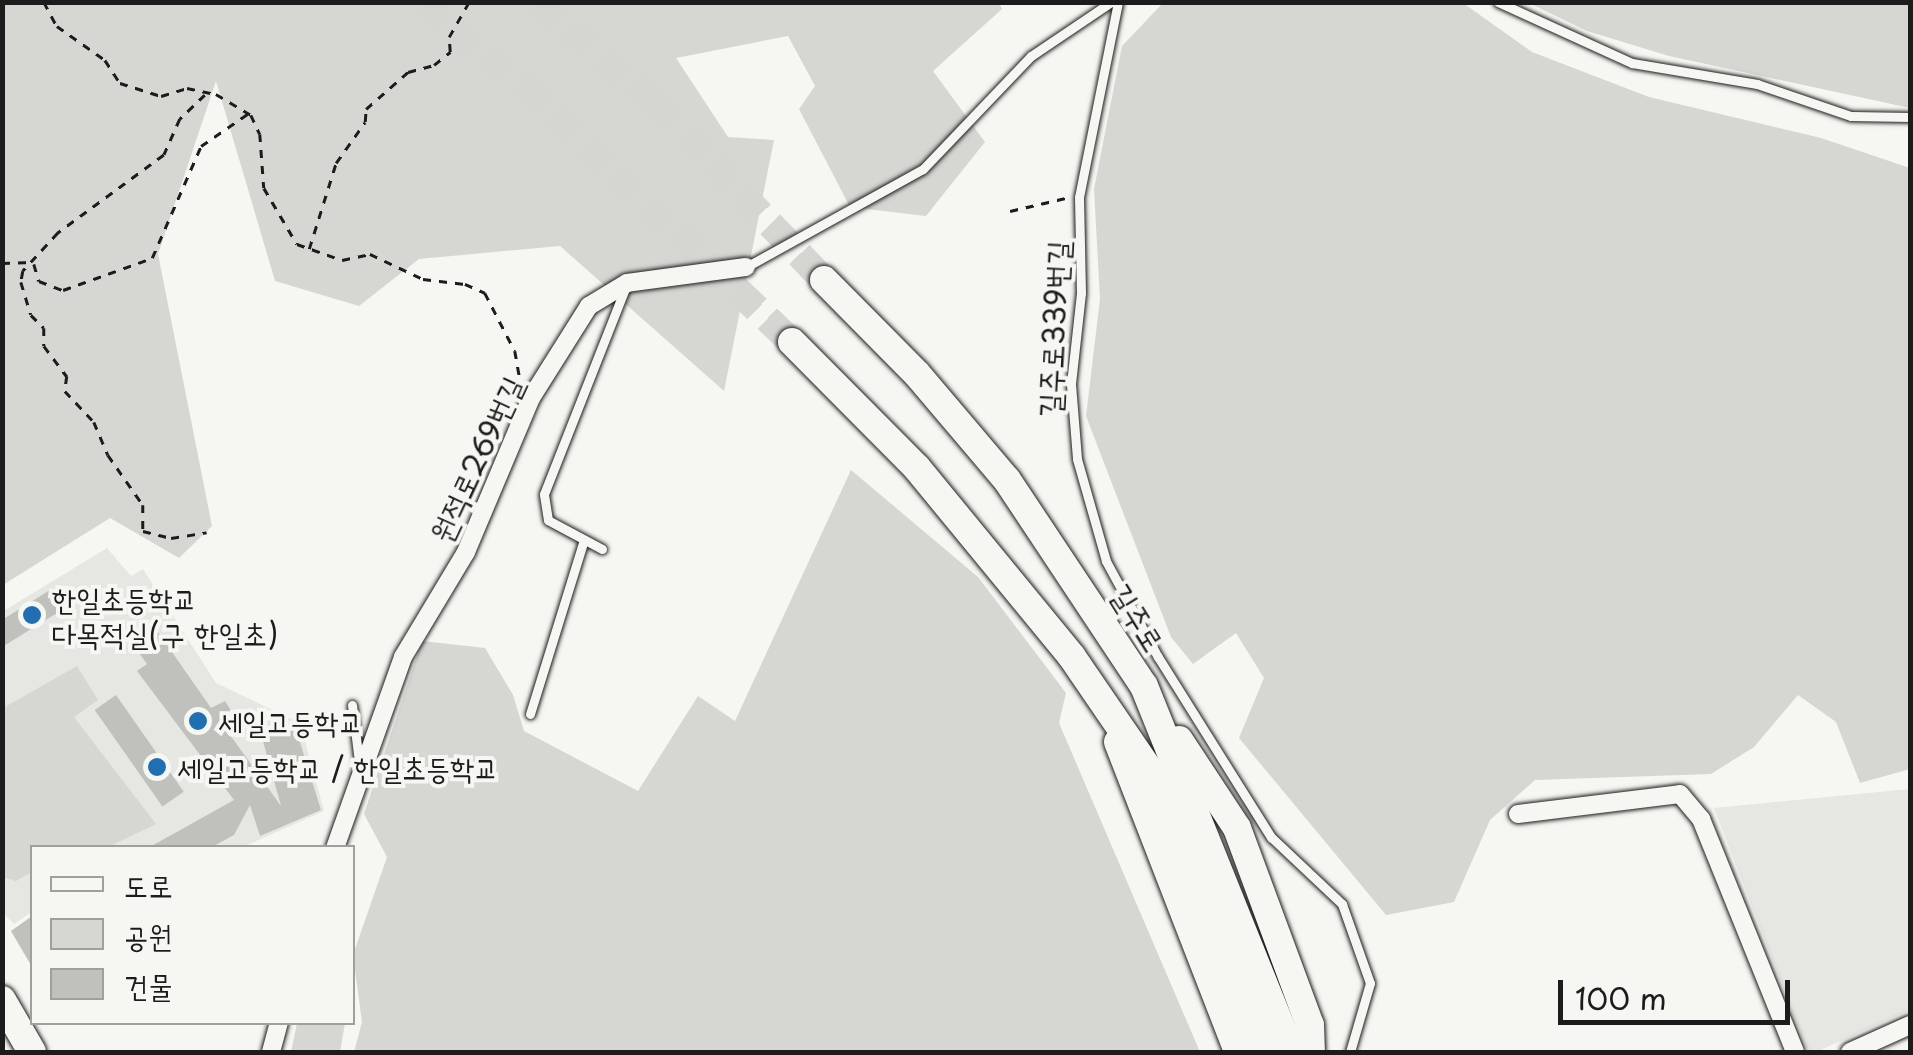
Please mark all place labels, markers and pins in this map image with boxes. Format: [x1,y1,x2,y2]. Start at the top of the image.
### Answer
place label: 한일초등학교 다목적실(구 한일초) [52,580,278,650]
marker: 한일초등학교 다목적실(구 한일초) [21,604,43,626]
place label: 세일고등학교 [218,703,363,739]
marker: 세일고등학교 [187,710,209,732]
place label: 세일고등학교 / 한일초등학교 [177,749,498,785]
marker: 세일고등학교 / 한일초등학교 [146,756,168,778]

